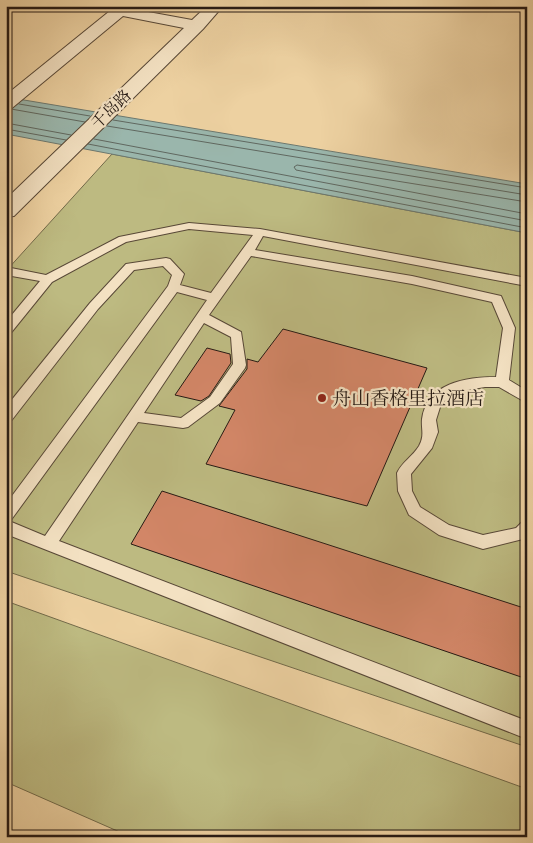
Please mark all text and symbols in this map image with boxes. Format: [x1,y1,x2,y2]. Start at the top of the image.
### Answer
street label: 千岛路 [87,85,135,133]
place label: 舟山香格里拉酒店 [332,387,484,410]
marker: 舟山香格里拉酒店 [316,392,328,404]

